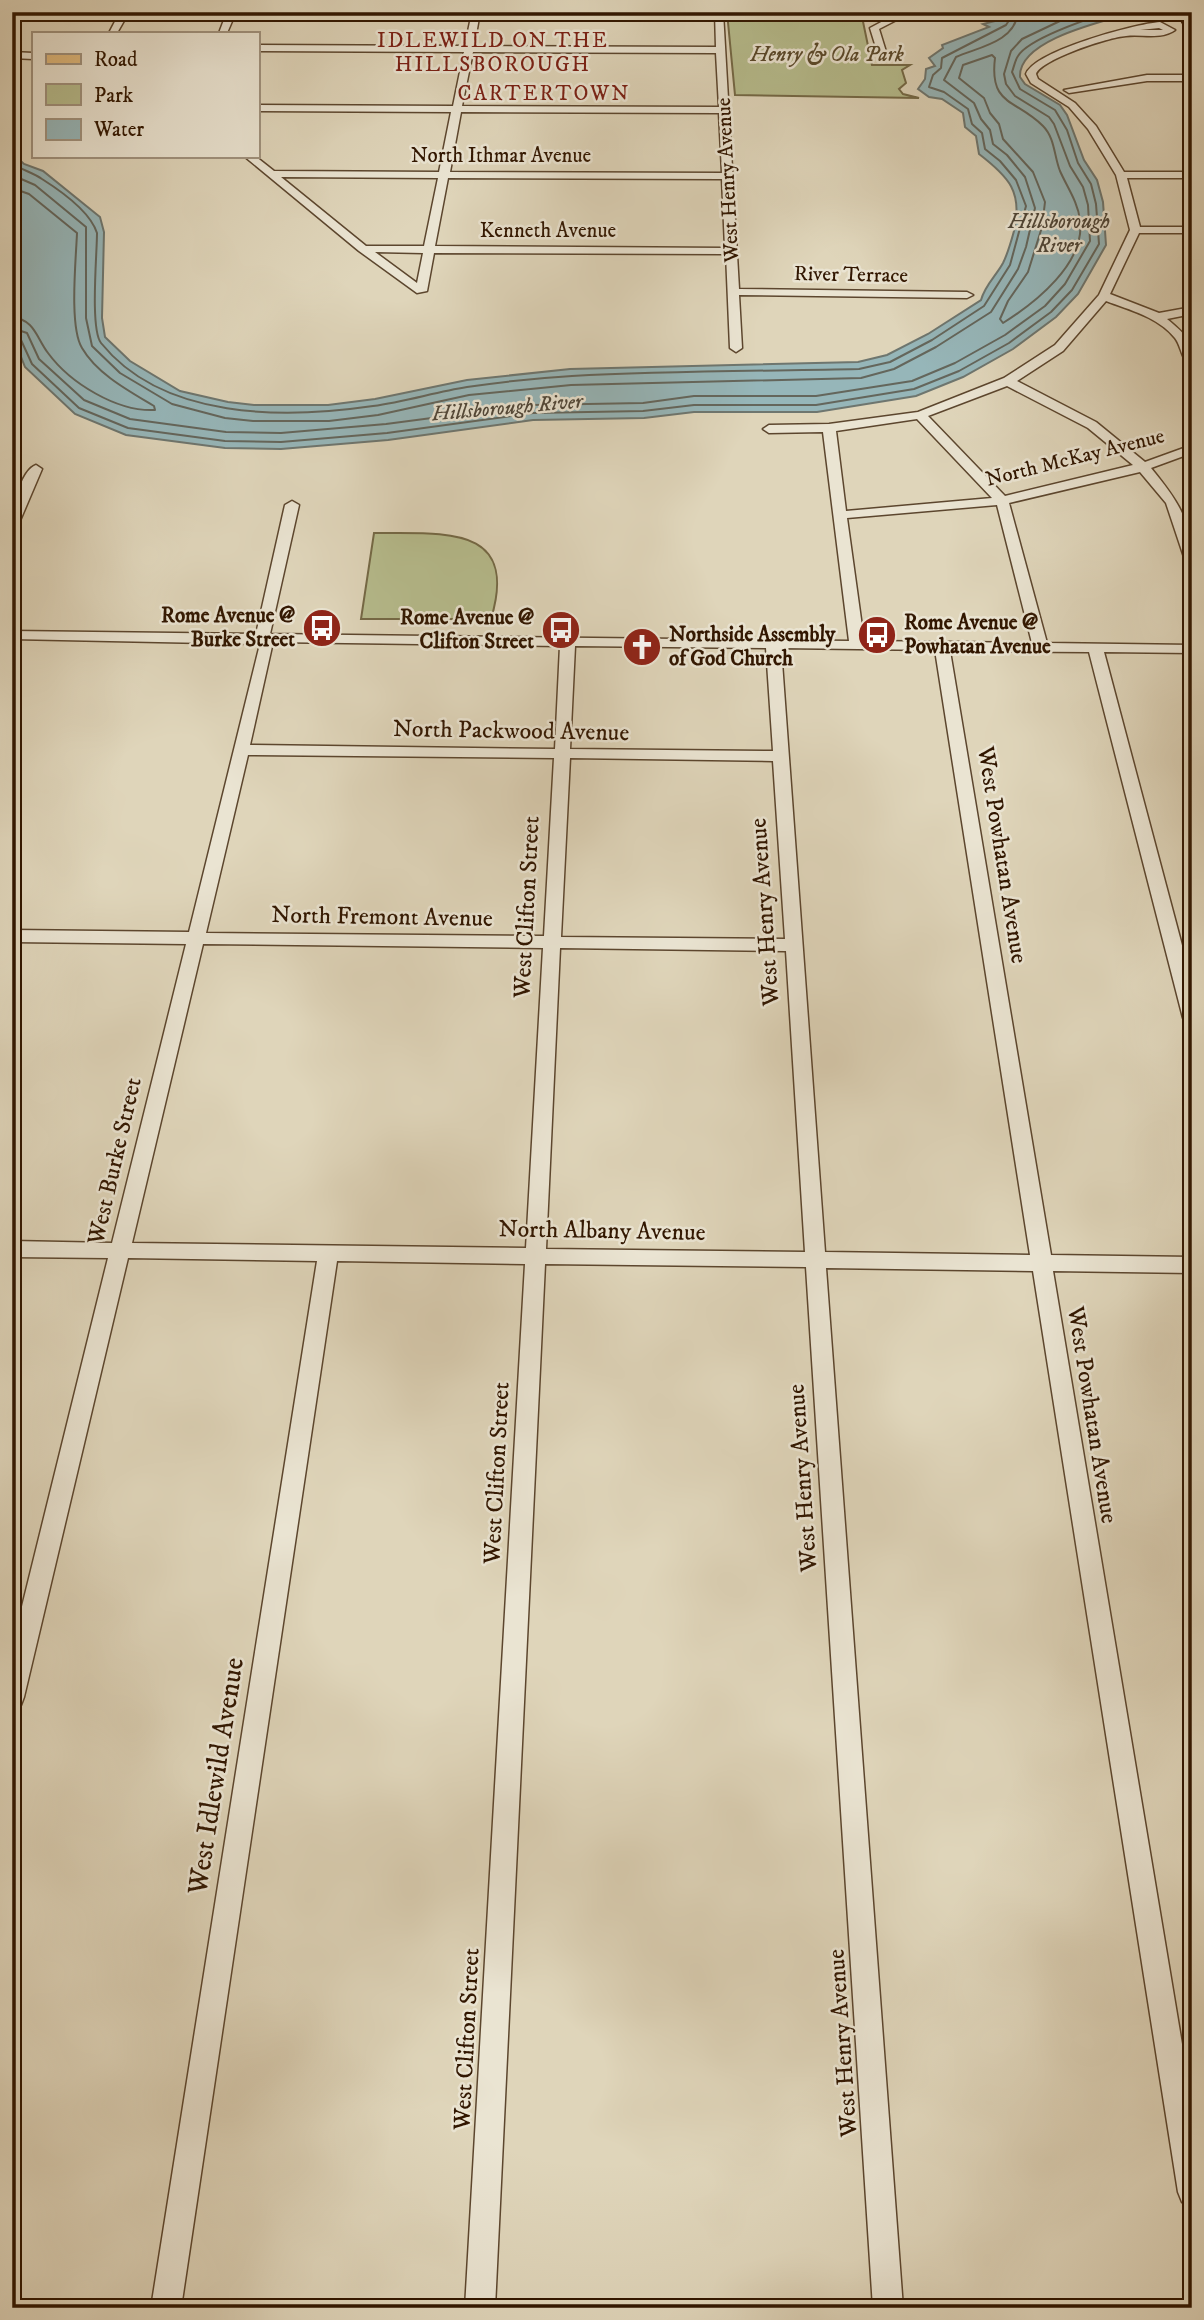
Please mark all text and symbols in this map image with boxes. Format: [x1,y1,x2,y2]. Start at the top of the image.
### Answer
district label: IDLEWILD ON THE HILLSBOROUGH [377,28,609,78]
legend [32,32,259,158]
park label: Henry & Ola Park [749,42,904,68]
text: Road [94,47,138,73]
district label: CARTERTOWN [457,81,631,107]
text: Park [94,83,134,109]
street label: West Henry Avenue [711,97,745,264]
text: Water [93,117,144,143]
street label: North Ithmar Avenue [411,143,592,169]
water label: Hillsborough River [1007,209,1110,259]
street label: Kenneth Avenue [480,218,617,244]
street label: River Terrace [794,261,909,289]
water label: Hillsborough River [430,388,585,428]
street label: North McKay Avenue [983,423,1167,493]
place label: Rome Avenue @ Burke Street [161,603,295,653]
place label: Rome Avenue @ Clifton Street [400,605,534,655]
bus stop icon: Rome Avenue @ Burke Street [301,607,343,649]
bus stop icon: Rome Avenue @ Clifton Street [540,609,582,651]
place label: Rome Avenue @ Powhatan Avenue [904,610,1051,660]
bus stop icon: Rome Avenue @ Powhatan Avenue [856,614,898,656]
place label: Northside Assembly of God Church [669,622,836,672]
church icon: Northside Assembly of God Church [621,626,663,668]
street label: North Packwood Avenue [393,714,630,748]
street label: West Powhatan Avenue [970,743,1034,966]
street label: West Clifton Street [507,815,547,1000]
street label: West Henry Avenue [743,817,787,1008]
street label: North Fremont Avenue [271,900,493,934]
street label: West Burke Street [81,1074,149,1249]
street label: North Albany Avenue [498,1214,706,1248]
street label: West Powhatan Avenue [1060,1303,1124,1526]
street label: West Clifton Street [477,1381,517,1566]
street label: West Henry Avenue [781,1383,825,1574]
street label: West Idlewild Avenue [180,1655,252,1898]
street label: West Clifton Street [447,1947,487,2132]
street label: West Henry Avenue [821,1948,865,2139]

